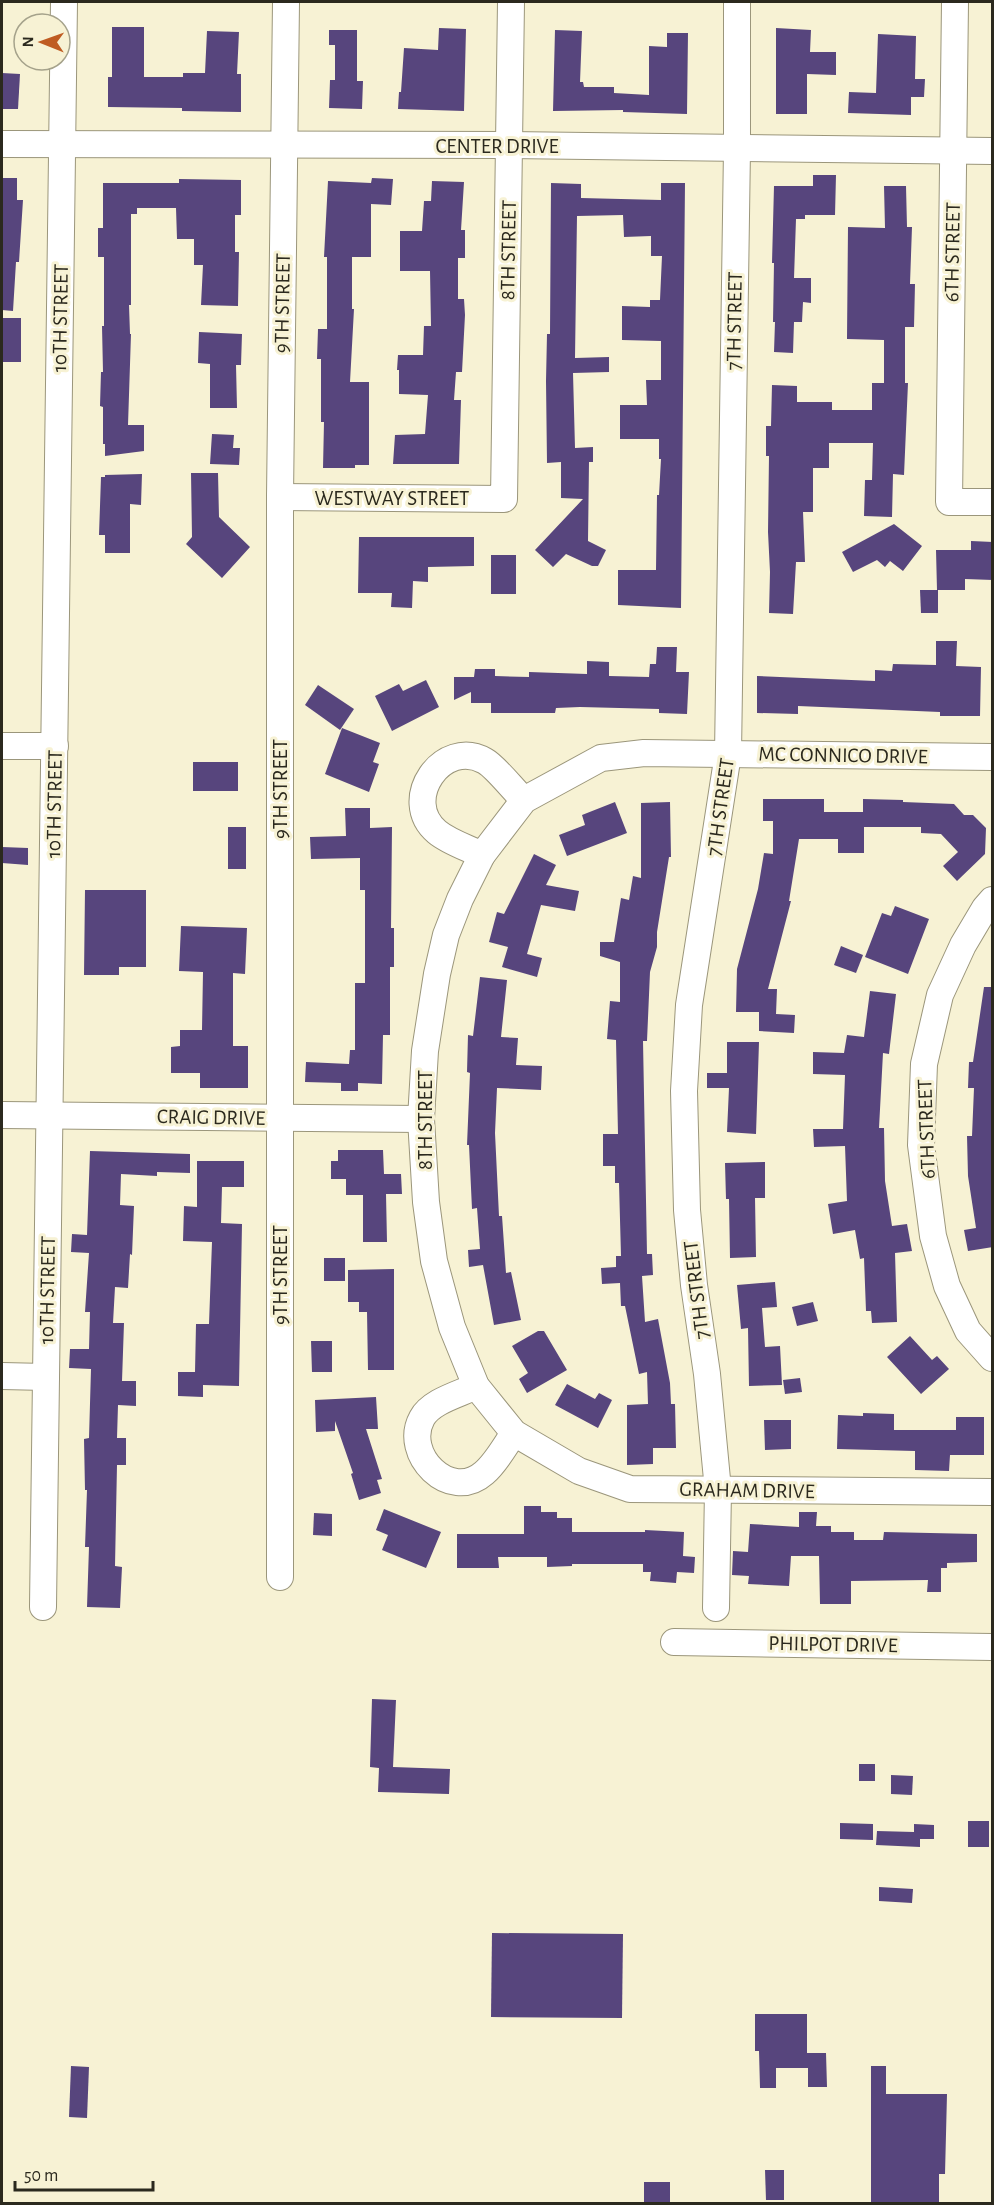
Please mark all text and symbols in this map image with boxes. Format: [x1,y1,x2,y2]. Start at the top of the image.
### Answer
north arrow [12,12,72,72]
text: N [20,36,36,47]
street label: CENTER DRIVE [435,136,559,157]
street label: 8TH STREET [497,200,520,300]
street label: 6TH STREET [941,202,964,302]
street label: 9TH STREET [271,253,294,353]
street label: 10TH STREET [49,264,72,372]
street label: 7TH STREET [723,271,746,371]
street label: WESTWAY STREET [315,488,469,509]
street label: 9TH STREET [270,739,291,839]
street label: MC CONNICO DRIVE [758,744,928,767]
street label: 10TH STREET [43,750,66,858]
street label: 7TH STREET [703,757,738,858]
street label: 8TH STREET [415,1070,436,1170]
street label: 6TH STREET [914,1079,939,1179]
street label: CRAIG DRIVE [157,1106,265,1129]
street label: 9TH STREET [270,1225,291,1325]
street label: 10TH STREET [36,1236,59,1344]
street label: 7TH STREET [680,1240,713,1340]
street label: GRAHAM DRIVE [679,1479,815,1502]
street label: PHILPOT DRIVE [768,1633,898,1656]
scale bar [15,2154,153,2192]
text: 50 m [24,2167,58,2185]

